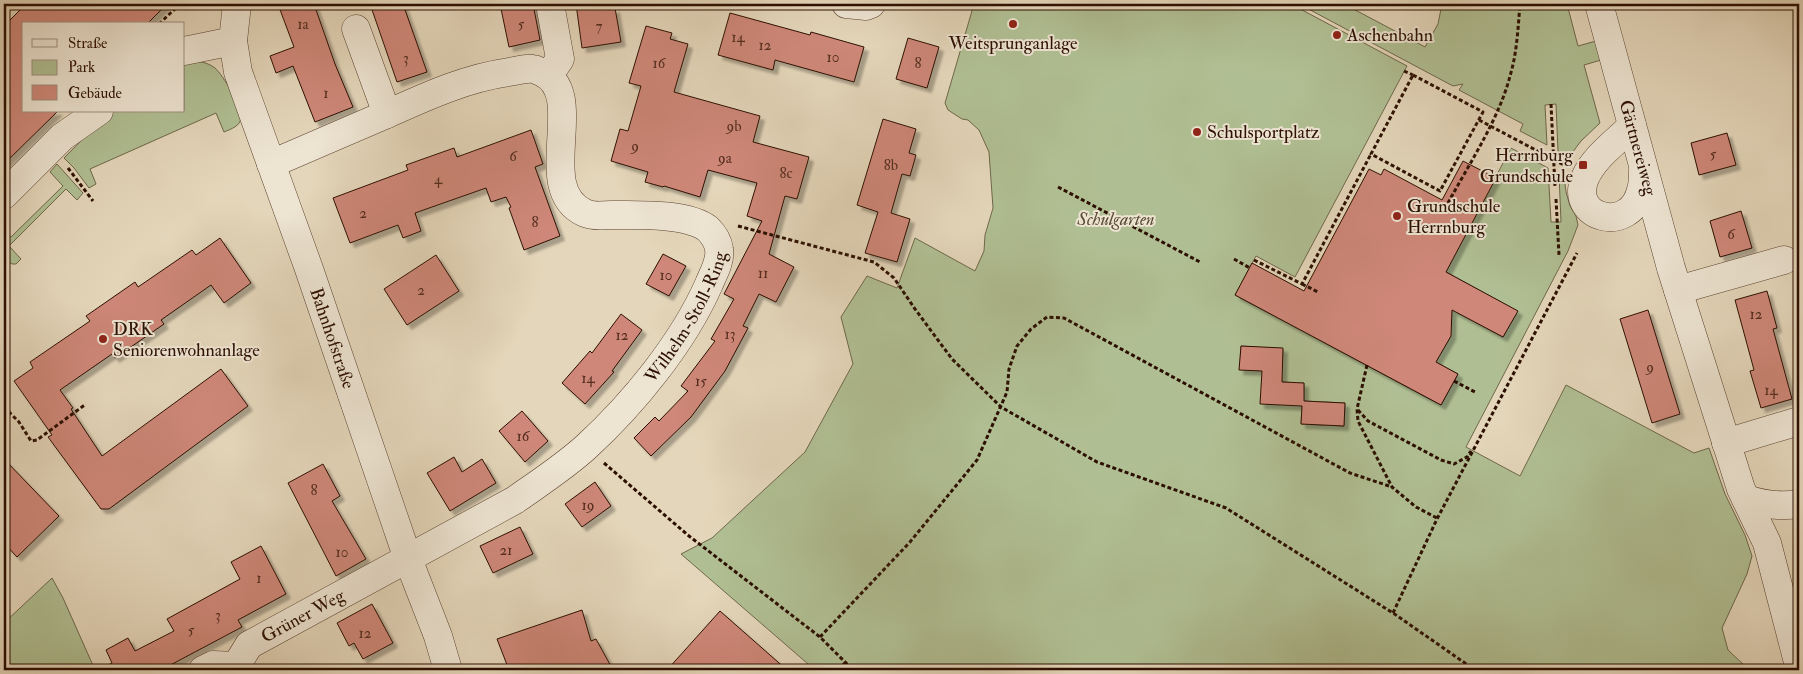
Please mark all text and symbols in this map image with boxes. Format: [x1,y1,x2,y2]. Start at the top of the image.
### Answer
house number: 1a [297,15,310,34]
house number: 5 [518,15,525,34]
house number: 7 [596,17,603,36]
marker: Weitsprunganlage [1007,18,1019,30]
legend [22,22,185,112]
place label: Aschenbahn [1346,24,1433,47]
house number: 14 [731,28,746,47]
marker: Aschenbahn [1331,29,1343,41]
place label: Weitsprunganlage [947,32,1078,55]
text: Straße [68,34,107,53]
house number: 12 [759,36,772,55]
house number: 10 [827,48,839,67]
house number: 3 [403,49,409,68]
house number: 16 [653,54,667,73]
house number: 8 [914,54,922,73]
text: Park [68,58,95,77]
text: Gebäude [68,84,122,103]
house number: 1 [323,84,329,103]
street label: Gärtnereiweg [1614,98,1662,199]
house number: 9b [725,117,742,136]
place label: Schulsportplatz [1207,121,1320,144]
marker: Schulsportplatz [1191,126,1203,138]
house number: 9 [630,137,639,156]
place label: Herrnburg Grundschule [1480,144,1574,188]
house number: 5 [1710,145,1717,164]
house number: 6 [509,147,518,166]
house number: 9a [717,149,733,168]
house number: 8b [884,156,898,175]
marker: Herrnburg Grundschule [1577,159,1589,171]
house number: 8c [779,164,793,183]
house number: 4 [434,170,443,189]
place label: Grundschule Herrnburg [1407,195,1501,239]
house number: 2 [359,204,367,223]
park label: Schulgarten [1076,208,1155,231]
marker: Grundschule Herrnburg [1391,210,1403,222]
house number: 8 [531,213,539,232]
house number: 6 [1727,225,1736,244]
street label: Wilhelm-Stoll-Ring [639,249,732,388]
house number: 11 [758,264,768,283]
house number: 10 [660,266,672,285]
house number: 2 [417,281,425,300]
street label: Bahnhofstraße [304,285,360,392]
house number: 12 [1750,305,1763,324]
place label: DRK Seniorenwohnanlage [113,318,260,362]
house number: 13 [724,325,736,344]
house number: 12 [616,326,629,345]
marker: DRK Seniorenwohnanlage [97,333,109,345]
house number: 9 [1645,358,1654,377]
house number: 14 [581,369,596,388]
house number: 15 [695,372,707,391]
house number: 14 [1764,381,1779,400]
house number: 16 [517,427,531,446]
house number: 8 [310,481,318,500]
house number: 19 [582,496,594,515]
house number: 21 [500,541,512,560]
house number: 10 [336,543,348,562]
house number: 1 [256,569,262,588]
street label: Grüner Weg [257,584,350,648]
house number: 3 [215,606,221,625]
house number: 5 [188,621,195,640]
house number: 12 [359,624,372,643]

